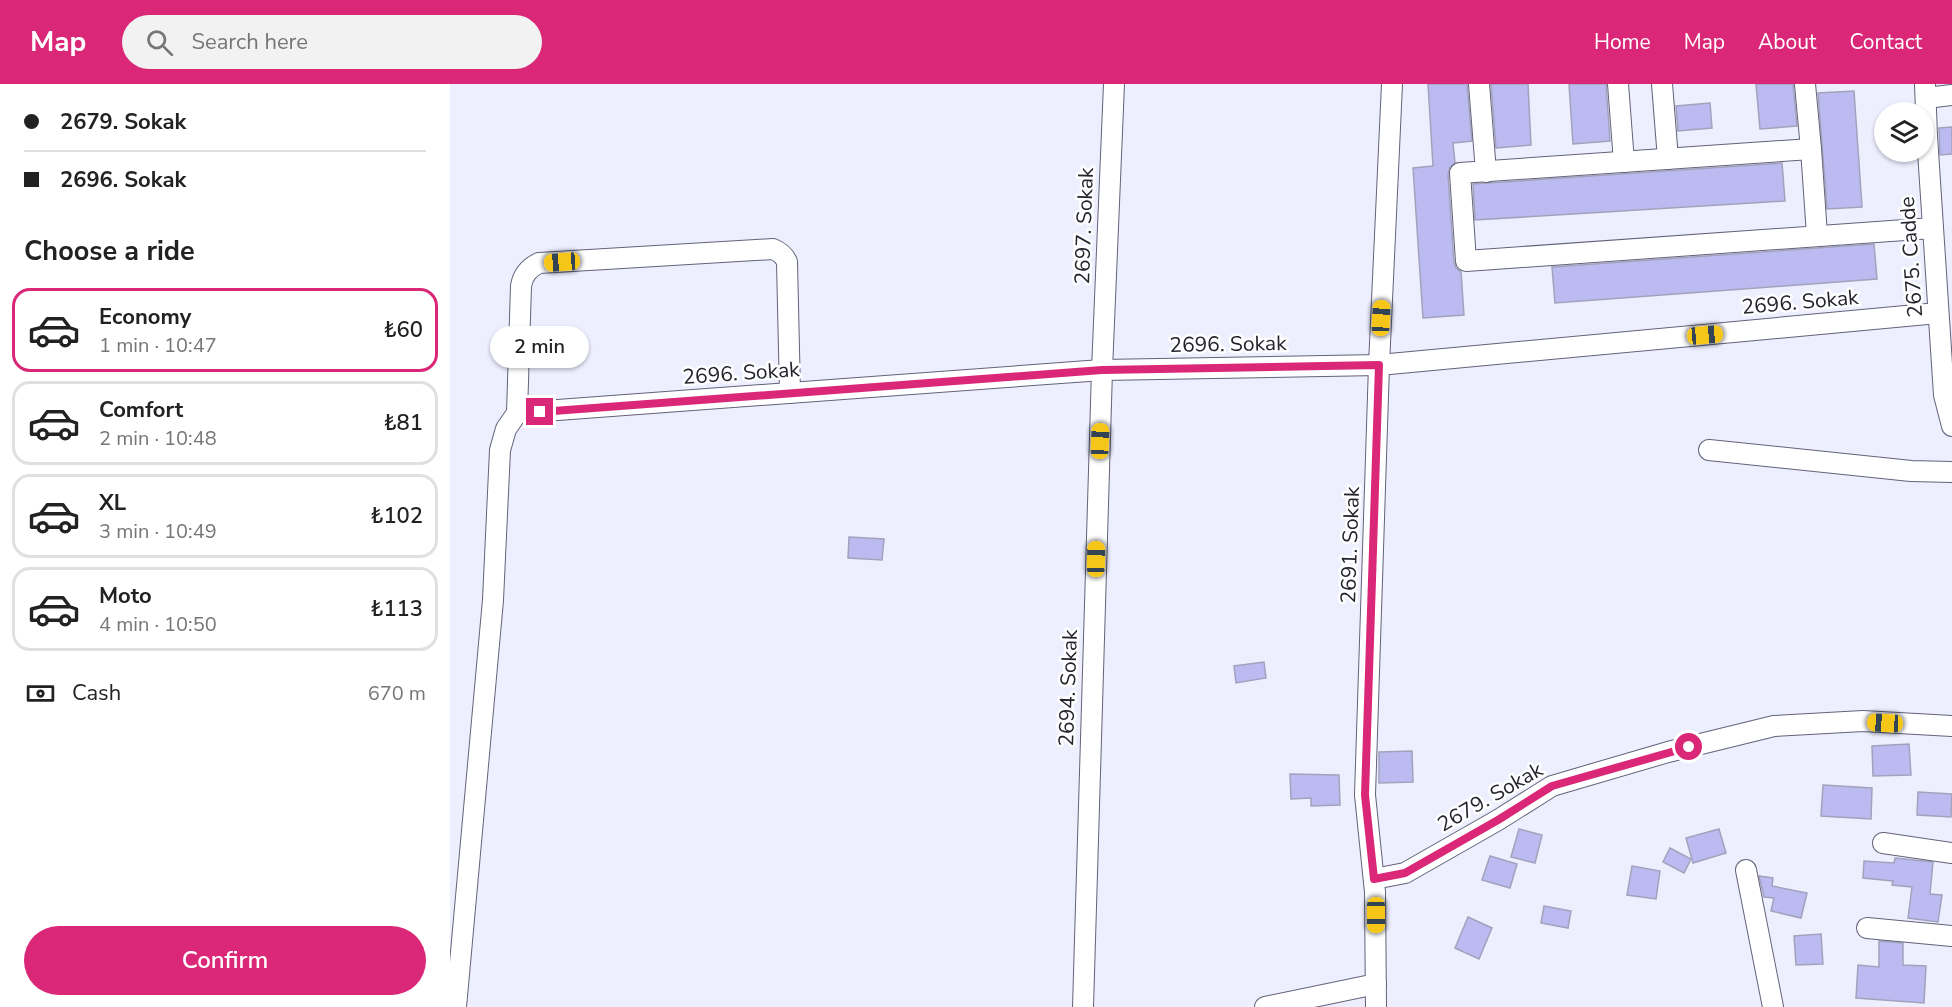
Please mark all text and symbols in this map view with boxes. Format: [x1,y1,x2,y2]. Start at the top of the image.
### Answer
search box [122,15,542,69]
text: Map [30,23,86,61]
icon: search [143,26,176,59]
text: Search here [191,27,308,57]
text: Home [1594,28,1651,56]
text: Map [1684,28,1725,56]
text: About [1758,28,1816,56]
text: Contact [1849,28,1922,56]
map controls [1874,102,1934,162]
button: layers [1874,102,1934,162]
text: 2679. Sokak [60,107,186,137]
text: 2696. Sokak [60,165,186,195]
street label: 2697. Sokak [1068,166,1100,285]
street label: 2675. Cadde [1893,196,1929,318]
text: Choose a ride [24,233,195,270]
car [543,252,581,272]
street label: 2696. Sokak [1740,283,1860,321]
car [1371,300,1391,336]
text: Economy [99,302,191,332]
icon: car [27,303,81,357]
text: ₺60 [383,315,423,345]
car [1686,324,1724,346]
callout: 2 min [490,325,590,367]
street label: 2696. Sokak [1169,329,1287,359]
text: 1 min · 10:47 [99,332,217,359]
text: 2 min [514,333,565,360]
street label: 2696. Sokak [682,355,801,391]
text: Comfort [99,395,183,425]
icon: car [27,396,81,450]
route end [526,398,553,425]
text: ₺81 [383,408,423,438]
car [1090,423,1110,459]
text: 2 min · 10:48 [99,425,217,452]
street label: 2691. Sokak [1334,485,1366,604]
text: XL [99,488,126,518]
icon: car [27,489,81,543]
text: ₺102 [370,501,423,531]
text: 3 min · 10:49 [99,518,217,545]
car [1087,541,1105,577]
text: Moto [99,581,152,611]
icon: car [27,582,81,636]
text: ₺113 [370,594,423,624]
text: 4 min · 10:50 [99,611,217,638]
street label: 2694. Sokak [1052,628,1084,747]
icon: cash [24,677,57,710]
text: Cash [72,678,121,708]
text: 670 m [368,680,426,707]
car [1867,713,1903,733]
route start [1675,733,1702,760]
street label: 2679. Sokak [1432,755,1548,838]
car [1367,897,1385,933]
button: Confirm [24,926,426,995]

